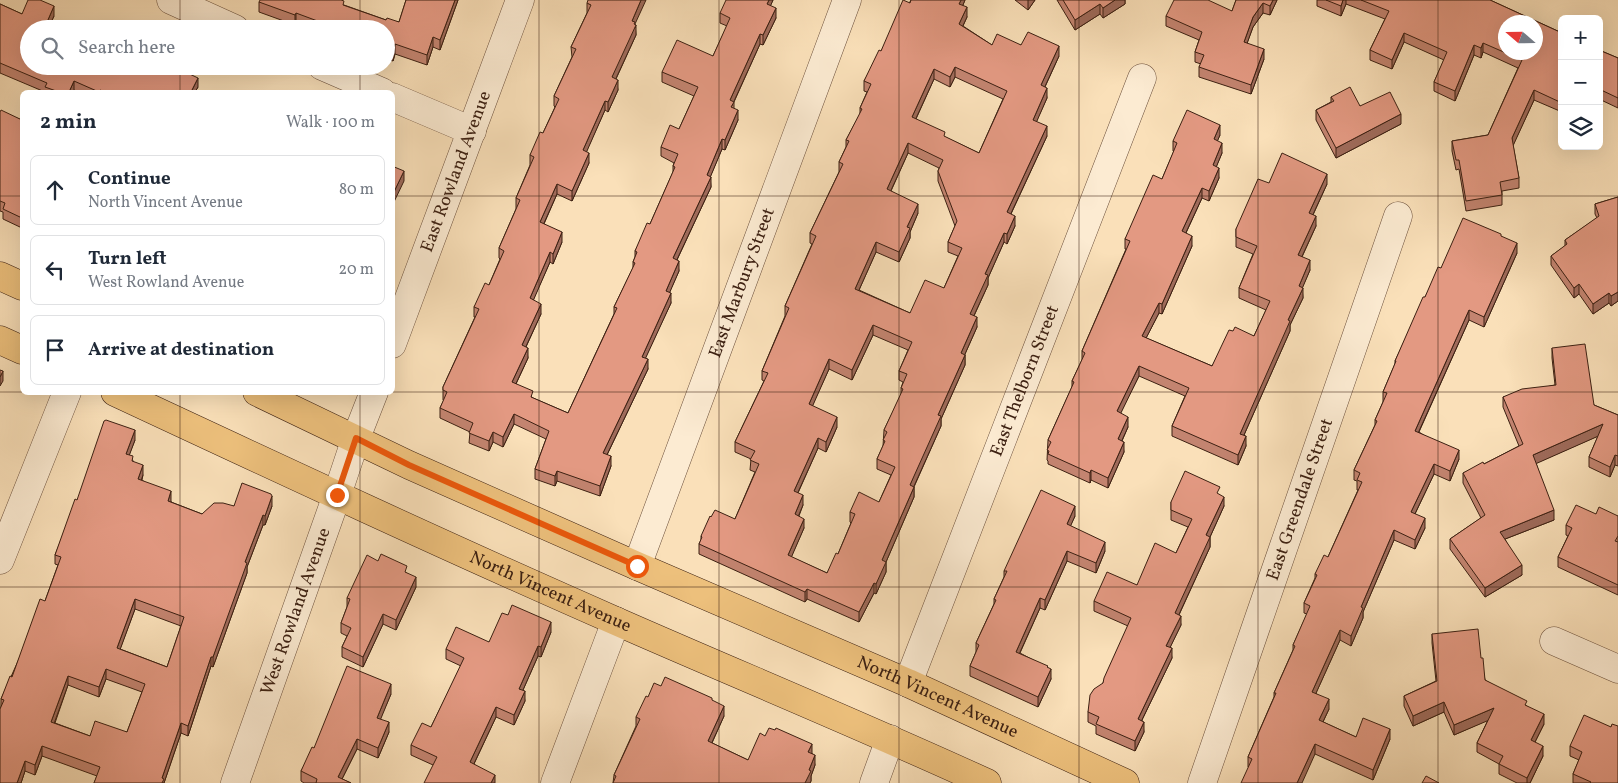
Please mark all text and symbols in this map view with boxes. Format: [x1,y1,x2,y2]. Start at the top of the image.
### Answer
north arrow [1498,15,1543,60]
map controls [1558,15,1603,150]
button: + [1558,15,1603,60]
search box [20,20,395,75]
icon: search [38,34,66,62]
text: Search here [78,35,175,61]
button: − [1558,60,1603,105]
street label: East Rowland Avenue [415,87,498,256]
button: layers [1558,105,1603,150]
text: 2 min [40,108,97,137]
text: Walk · 100 m [286,112,375,134]
text: Continue [88,166,171,192]
icon: ahead [41,176,69,204]
text: 80 m [339,179,374,201]
text: North Vincent Avenue [88,192,243,214]
street label: East Marbury Street [703,204,781,361]
text: Turn left [88,246,167,272]
icon: left [41,256,69,284]
text: 20 m [339,259,374,281]
text: West Rowland Avenue [88,272,244,294]
street label: East Thelborn Street [984,302,1065,460]
icon: arrive [41,336,69,364]
text: Arrive at destination [88,337,274,363]
street label: East Greendale Street [1260,415,1340,584]
route end [326,484,349,507]
street label: West Rowland Avenue [255,524,337,699]
street label: North Vincent Avenue [465,545,635,639]
route start [626,555,649,578]
street label: North Vincent Avenue [853,650,1022,745]

